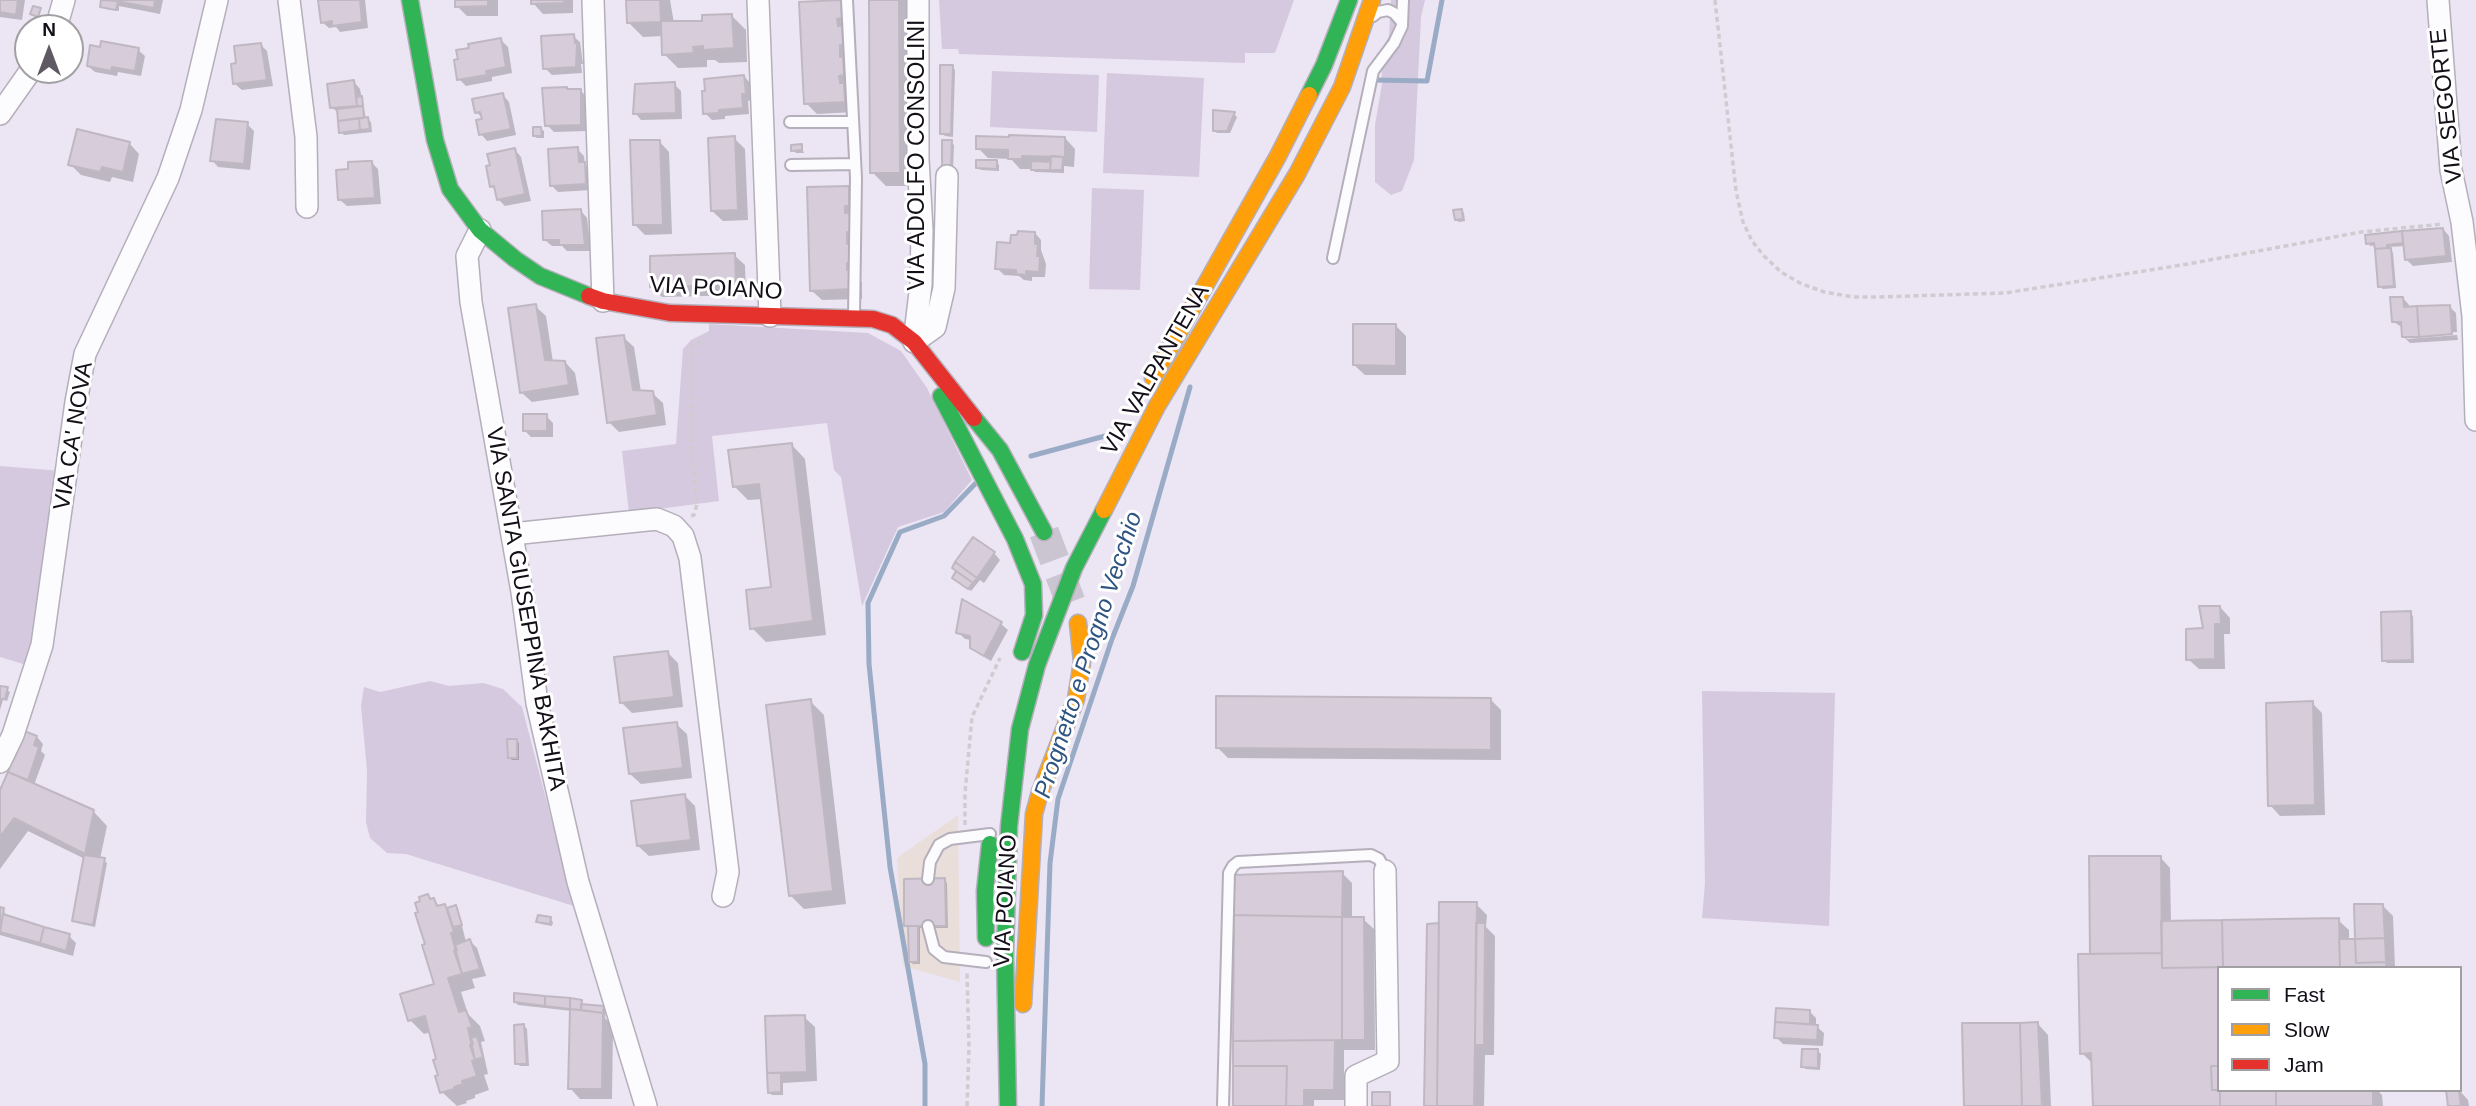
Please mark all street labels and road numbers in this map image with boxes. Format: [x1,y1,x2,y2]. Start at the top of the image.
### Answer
street label: VIA ADOLFO CONSOLINI [904,20,932,290]
street label: VIA SEGORTE [2425,27,2469,185]
street label: VIA POIANO [649,272,783,306]
street label: VIA VALPANTENA [1096,280,1216,460]
street label: VIA CA' NOVA [49,360,99,512]
street label: VIA SANTA GIUSEPPINA BAKHITA [479,425,571,793]
street label: VIA POIANO [989,834,1023,968]

